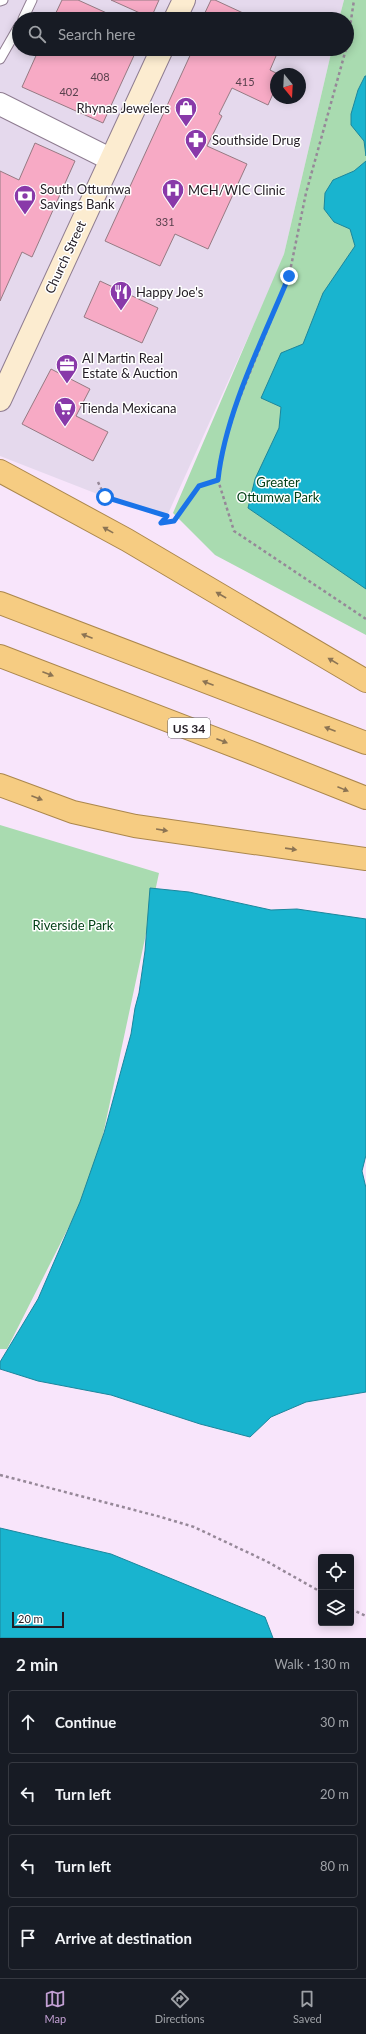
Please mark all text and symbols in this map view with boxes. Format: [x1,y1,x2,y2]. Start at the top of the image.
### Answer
search box [12,12,354,56]
icon: search [26,23,48,45]
text: Search here [58,25,135,43]
north arrow [270,68,306,104]
house number: 408 [90,70,110,83]
house number: 415 [235,75,255,88]
house number: 402 [59,85,79,98]
shop icon: Rhynas Jewelers [173,95,199,128]
place label: Rhynas Jewelers [77,100,170,116]
pharmacy icon: Southside Drug [183,127,209,160]
place label: Southside Drug [212,132,300,148]
hospital icon: MCH/WIC Clinic [160,177,186,210]
place label: South Ottumwa Savings Bank [40,181,131,212]
place label: MCH/WIC Clinic [188,182,285,198]
bank icon: South Ottumwa Savings Bank [12,183,38,216]
house number: 331 [155,215,175,228]
street label: Church Street [41,218,89,296]
route end [280,267,298,285]
restaurant icon: Happy Joe's [108,279,134,312]
place label: Happy Joe's [136,284,204,300]
place label: Al Martin Real Estate & Auction [82,350,178,381]
office icon: Al Martin Real Estate & Auction [54,352,80,385]
supermarket icon: Tienda Mexicana [52,395,78,428]
place label: Tienda Mexicana [80,400,177,416]
park label: Greater Ottumwa Park [237,474,320,505]
route start [96,488,114,506]
one-way arrow [102,527,114,533]
one-way arrow [216,591,226,599]
one-way arrow [80,633,92,639]
one-way arrow [327,658,339,665]
one-way arrow [43,672,55,678]
one-way arrow [202,679,214,685]
road number: US 34 [168,718,210,738]
one-way arrow [323,726,335,732]
one-way arrow [216,738,228,744]
one-way arrow [337,786,349,792]
one-way arrow [31,796,43,802]
one-way arrow [156,827,168,833]
one-way arrow [285,846,297,852]
park label: Riverside Park [33,917,114,933]
map controls [318,1554,354,1626]
button: locate [318,1554,354,1590]
button: layers [318,1590,354,1626]
scale bar [12,1610,64,1629]
text: 20 m [18,1612,43,1625]
text: 2 min [16,1654,58,1675]
text: Walk · 130 m [274,1656,350,1672]
icon: ahead [17,1711,39,1733]
text: Continue [55,1713,116,1731]
text: 30 m [320,1714,349,1730]
icon: left [17,1783,39,1805]
text: Turn left [55,1785,111,1803]
text: 20 m [320,1786,349,1802]
icon: left [17,1855,39,1877]
text: Turn left [55,1857,111,1875]
text: 80 m [320,1858,349,1874]
icon: arrive [17,1927,39,1949]
text: Arrive at destination [55,1929,192,1947]
tab: Map [44,1988,66,2025]
tab: Directions [155,1988,204,2025]
tab: Saved [293,1988,322,2025]

